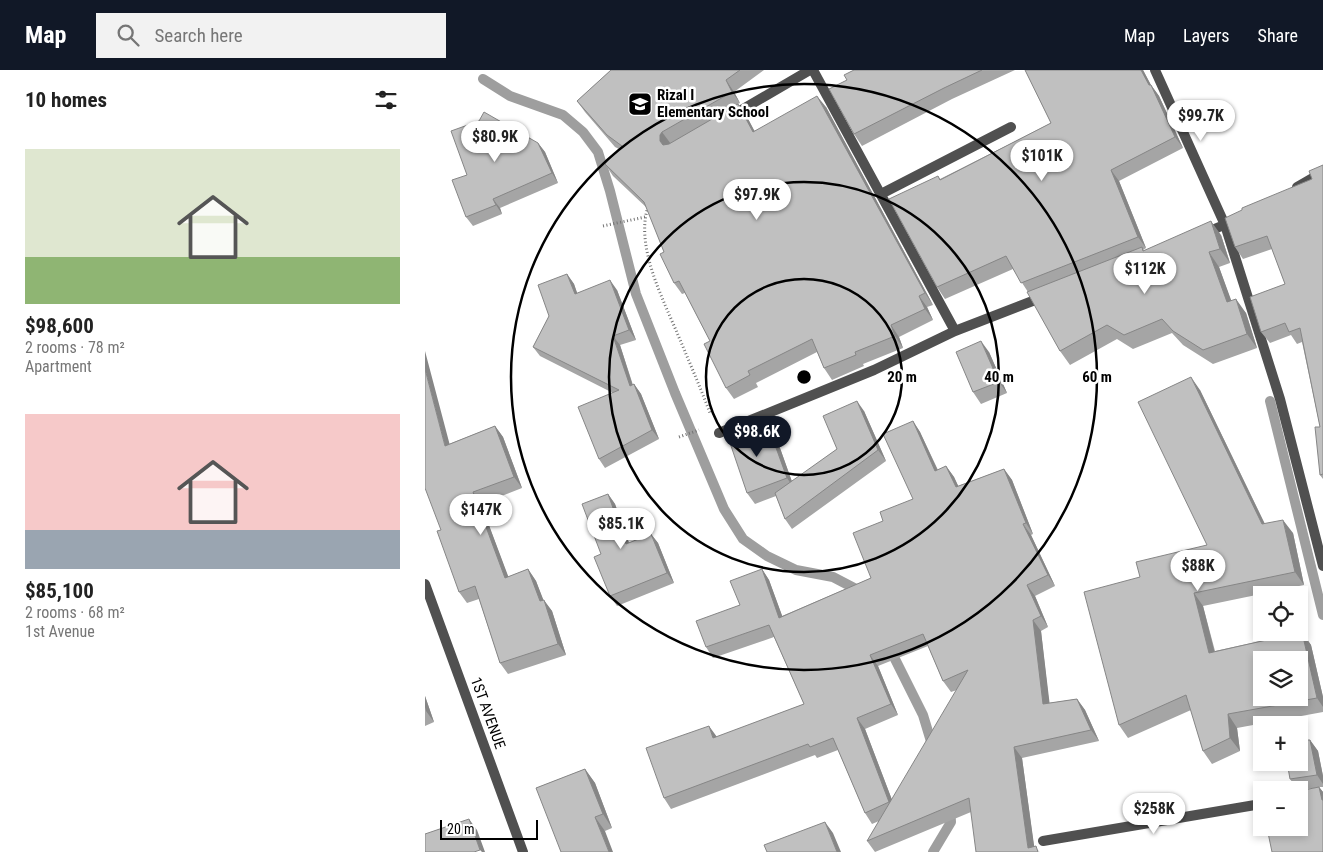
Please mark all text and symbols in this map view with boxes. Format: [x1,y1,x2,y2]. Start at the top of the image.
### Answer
search box [96,13,446,58]
text: Map [25,21,66,49]
icon: search [114,21,142,49]
text: Search here [154,24,243,47]
text: Map [1124,25,1155,46]
text: Layers [1183,25,1230,46]
text: Share [1258,25,1298,46]
icon: filters [372,86,400,114]
place label: Rizal I Elementary School [657,86,769,121]
text: 10 homes [25,88,107,112]
school or university icon: Rizal I Elementary School [627,91,653,117]
pin: $99.7K [1160,100,1242,142]
text: $99.7K [1178,106,1224,125]
pin: $80.9K [454,121,536,163]
text: $80.9K [472,127,518,146]
pin: $101K [1007,140,1077,182]
text: $101K [1021,146,1063,165]
pin: $97.9K [716,178,798,221]
icon: home [168,182,258,272]
text: $97.9K [734,185,780,204]
pin: $112K [1110,252,1180,295]
text: $112K [1124,259,1166,278]
text: $98,600 [25,314,94,338]
text: 2 rooms · 78 m² [25,338,125,357]
text: Apartment [25,357,92,376]
centre of rings [795,368,813,386]
text: 20 m [887,368,917,386]
text: 40 m [984,368,1014,386]
text: 60 m [1082,368,1112,386]
pin: $98.6K [716,416,798,458]
text: $98.6K [734,422,780,441]
icon: home [168,447,258,537]
pin: $147K [446,494,516,536]
text: $147K [460,500,502,519]
pin: $85.1K [580,508,662,550]
text: $85.1K [598,514,644,533]
pin: $88K [1168,550,1228,592]
text: $88K [1181,556,1215,575]
text: $85,100 [25,579,94,603]
map controls [1253,586,1308,836]
button: locate [1253,586,1308,641]
text: 2 rooms · 68 m² [25,603,125,622]
text: 1st Avenue [25,622,95,641]
button: layers [1253,651,1308,706]
street label: 1ST AVENUE [467,675,509,751]
button: + [1253,716,1308,771]
button: − [1253,781,1308,836]
pin: $258K [1119,792,1189,835]
text: $258K [1133,799,1175,818]
scale bar [440,817,537,840]
text: 20 m [447,821,475,837]

